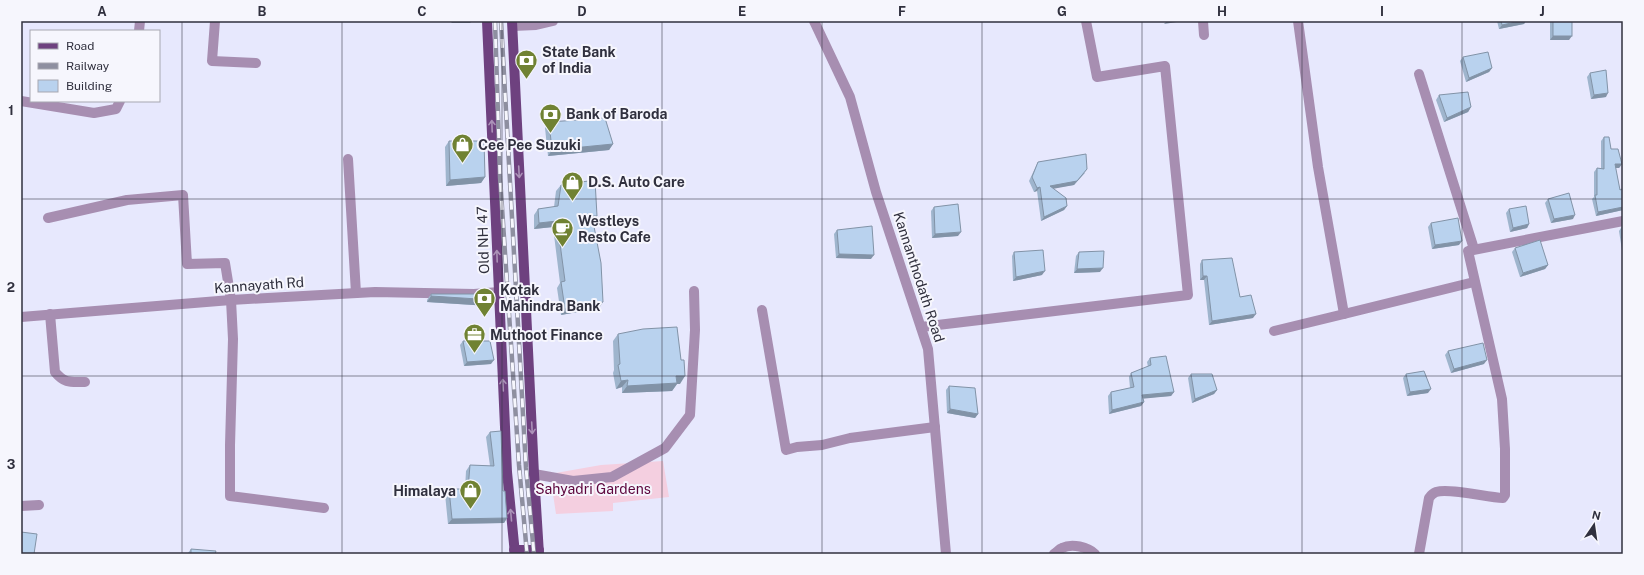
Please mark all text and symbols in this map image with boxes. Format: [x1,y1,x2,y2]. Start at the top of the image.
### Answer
text: A [97,4,107,19]
text: B [258,4,267,19]
text: C [417,4,427,19]
text: D [577,4,587,19]
text: E [738,4,746,19]
text: F [898,4,906,19]
text: G [1057,4,1067,19]
text: H [1217,4,1227,19]
text: I [1380,4,1384,19]
text: J [1539,4,1545,19]
legend [30,30,160,102]
text: Road [66,39,94,53]
place label: State Bank of India [542,44,616,76]
bank icon: State Bank of India [514,47,540,80]
text: Railway [66,59,110,73]
text: Building [66,79,112,93]
bank icon: Bank of Baroda [537,101,563,134]
text: 1 [8,103,14,118]
place label: Bank of Baroda [566,106,667,122]
one-way arrow [488,120,495,133]
shop icon: Cee Pee Suzuki [450,132,476,165]
place label: Cee Pee Suzuki [478,137,581,153]
one-way arrow [516,165,523,178]
shop icon: D.S. Auto Care [560,169,586,202]
place label: D.S. Auto Care [588,174,685,190]
street label: Old NH 47 [474,206,492,274]
street label: Kannanthodath Road [890,210,948,344]
place label: Westleys Resto Cafe [578,213,651,245]
cafe icon: Westleys Resto Cafe [549,216,575,249]
one-way arrow [493,250,501,263]
street label: Kannayath Rd [214,274,304,296]
text: 2 [7,280,15,295]
place label: Kotak Mahindra Bank [500,282,600,314]
bank icon: Kotak Mahindra Bank [472,285,498,318]
office icon: Muthoot Finance [462,322,488,355]
place label: Muthoot Finance [490,327,603,343]
one-way arrow [499,379,507,392]
one-way arrow [528,421,535,434]
text: 3 [7,457,16,472]
shop icon: Himalaya [458,478,484,511]
park label: Sahyadri Gardens [535,481,651,497]
place label: Himalaya [393,483,456,499]
north arrow [1574,505,1614,545]
text: N [1591,508,1602,522]
one-way arrow [507,509,515,522]

